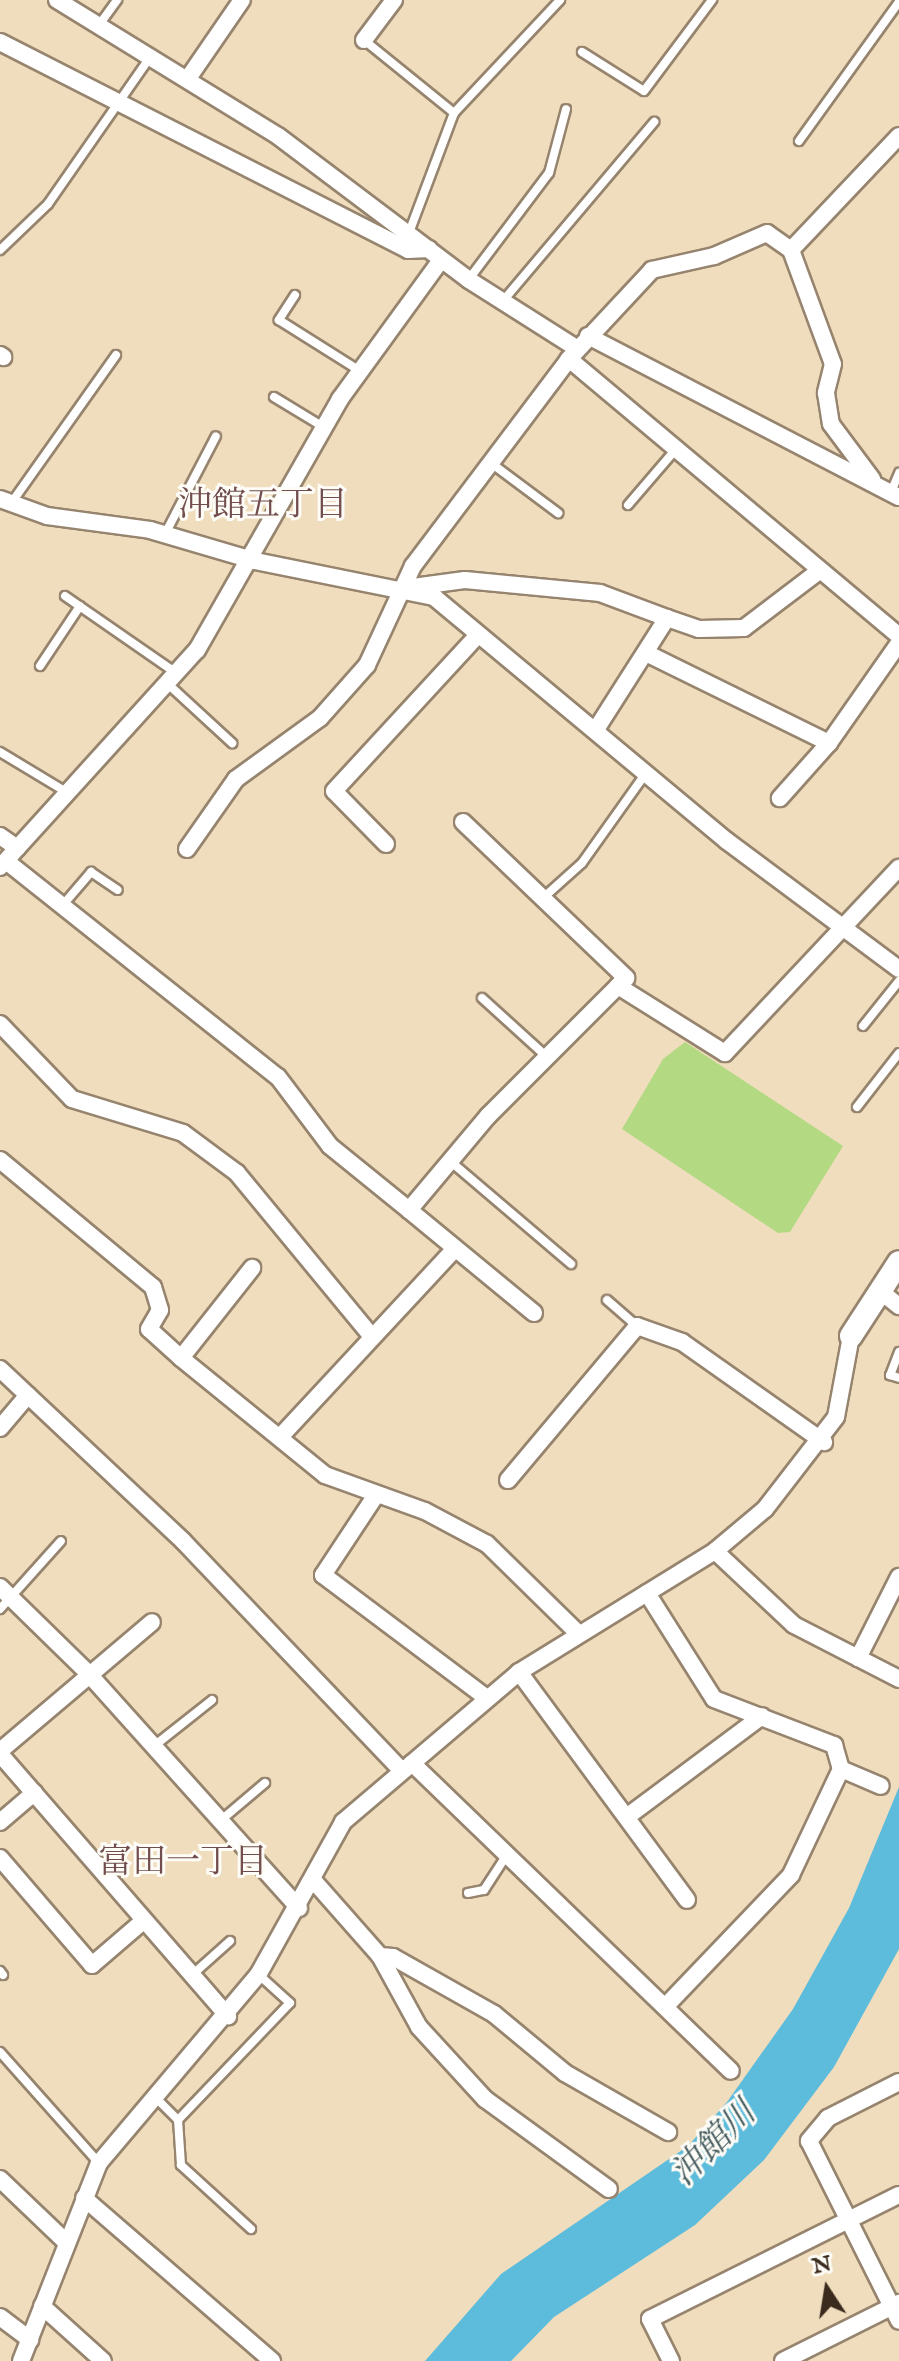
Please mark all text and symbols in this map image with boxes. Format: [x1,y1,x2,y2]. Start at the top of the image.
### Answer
district label: 沖館五丁目 [178,486,348,526]
district label: 富田一丁目 [98,1843,268,1883]
water label: 沖館川 [664,2094,764,2194]
north arrow [787,2249,867,2329]
text: N [810,2250,834,2281]

